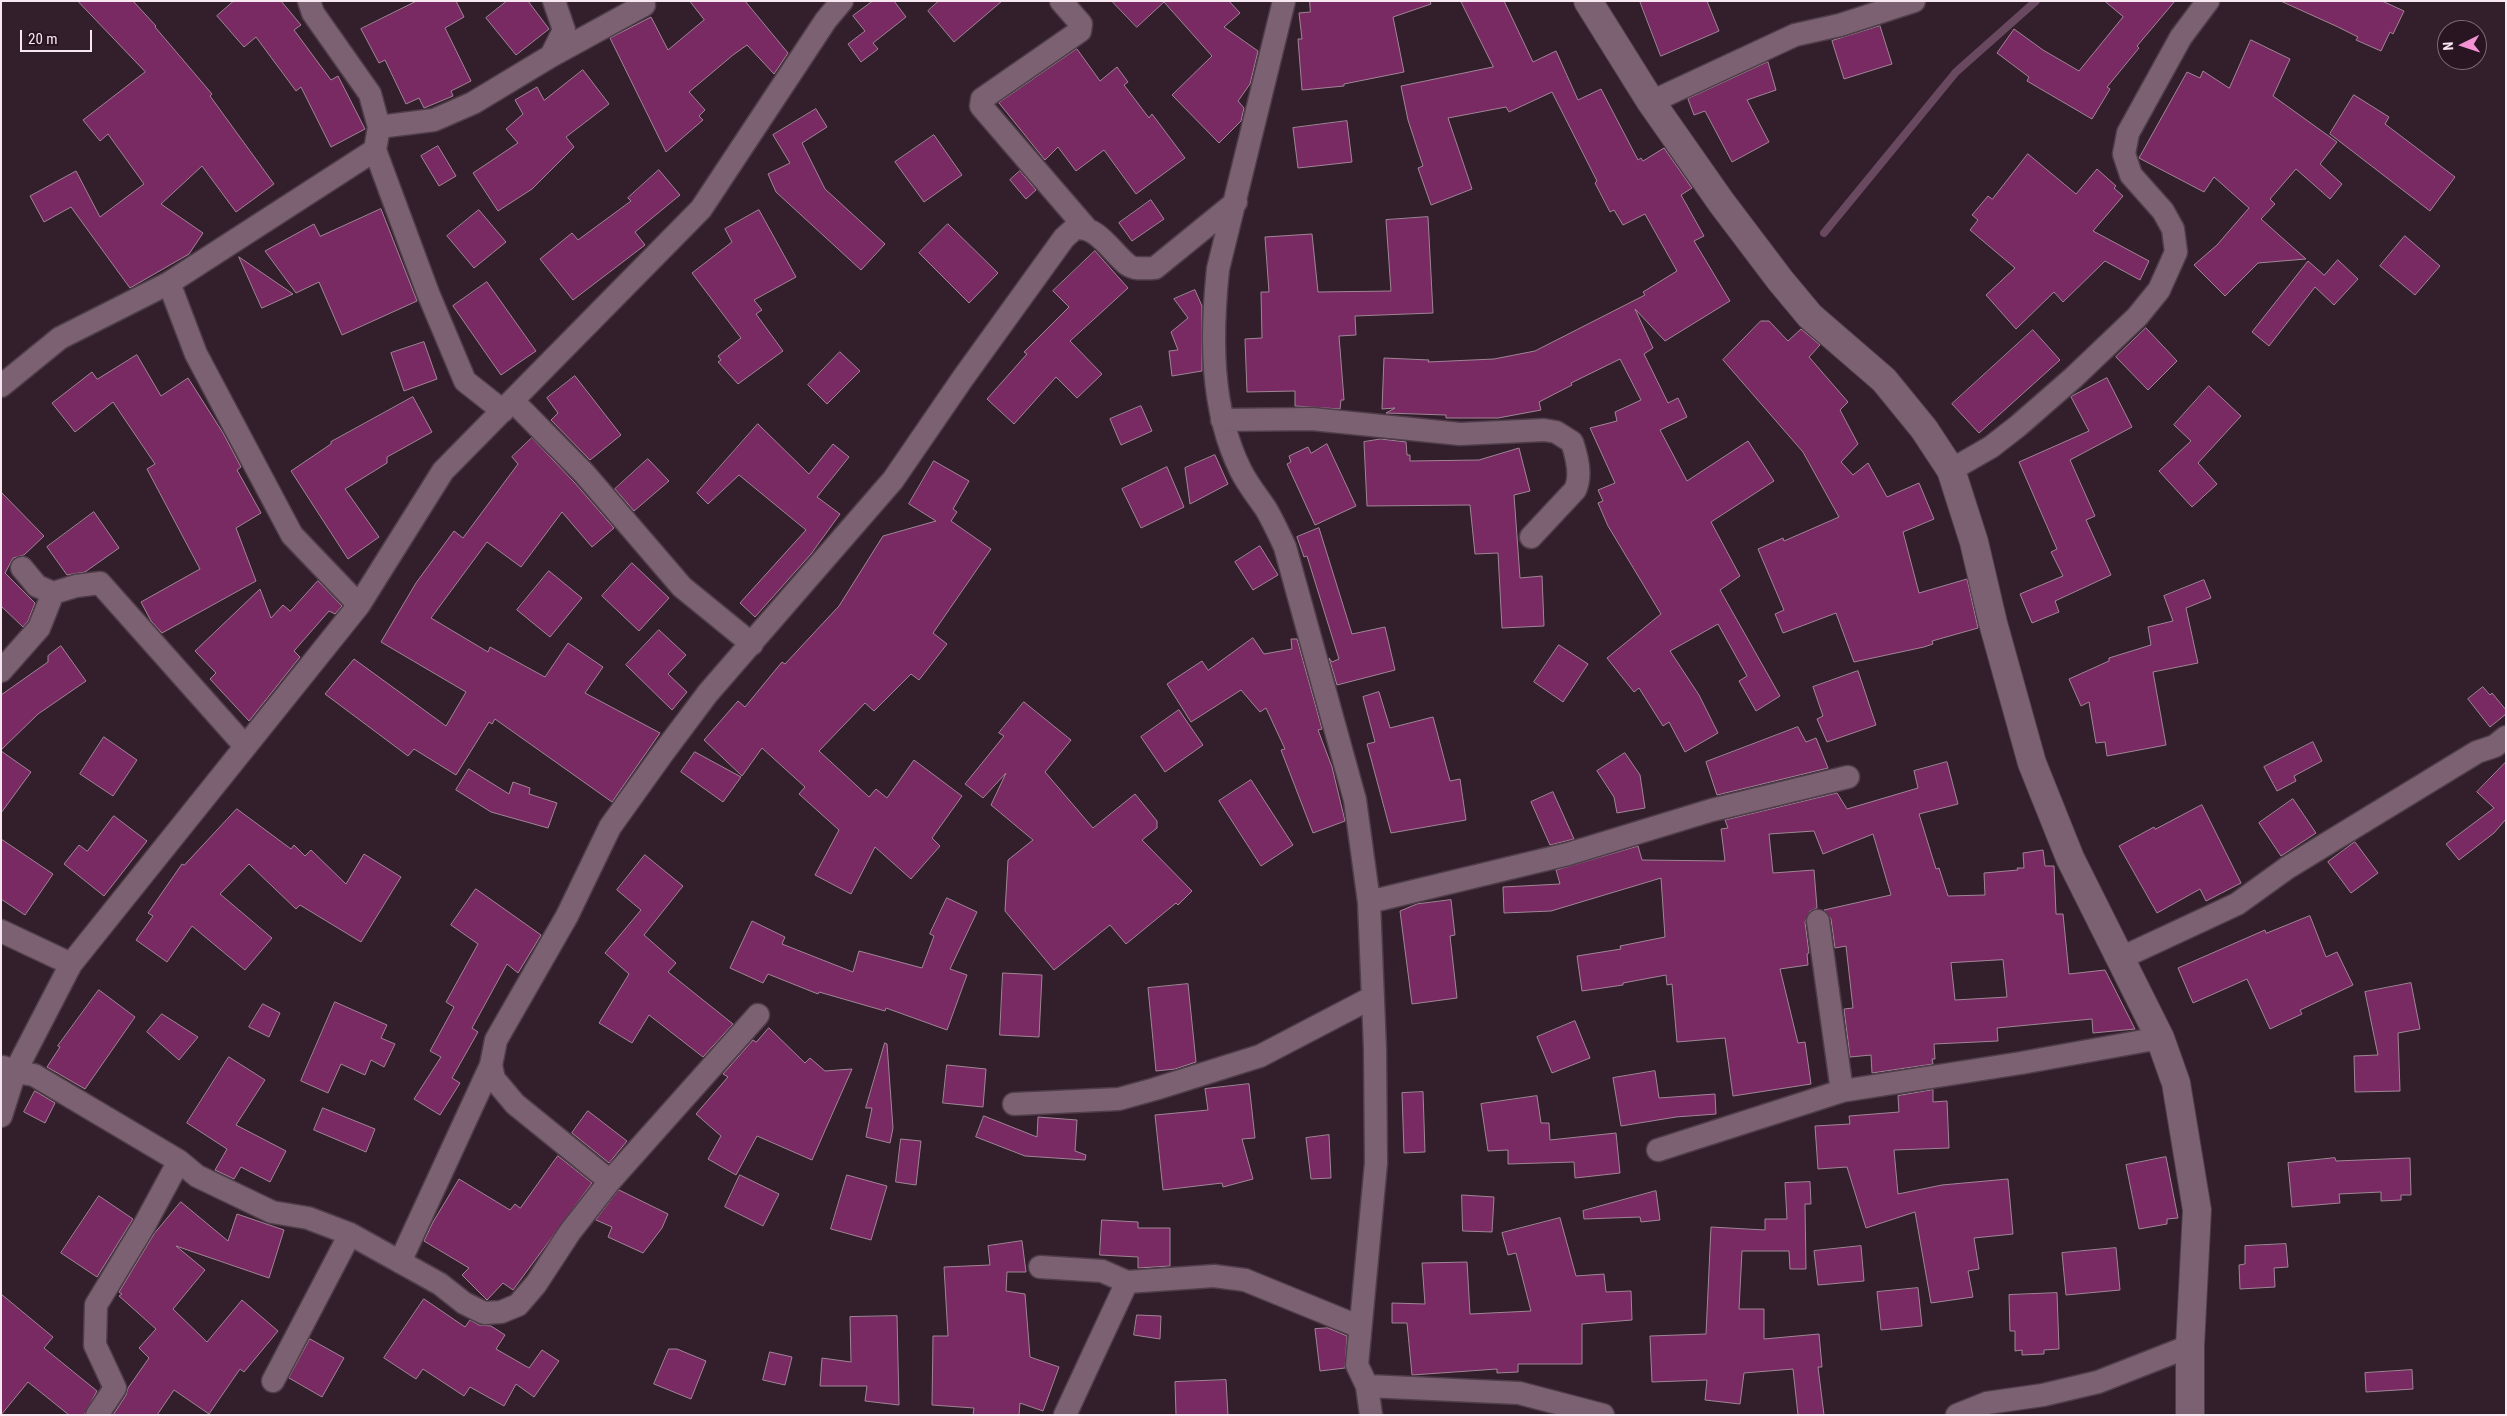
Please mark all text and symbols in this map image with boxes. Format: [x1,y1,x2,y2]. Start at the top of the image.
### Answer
scale bar [22,20,95,52]
north arrow [2437,20,2487,70]
text: 20 m [28,30,58,48]
text: N [2440,41,2456,51]

